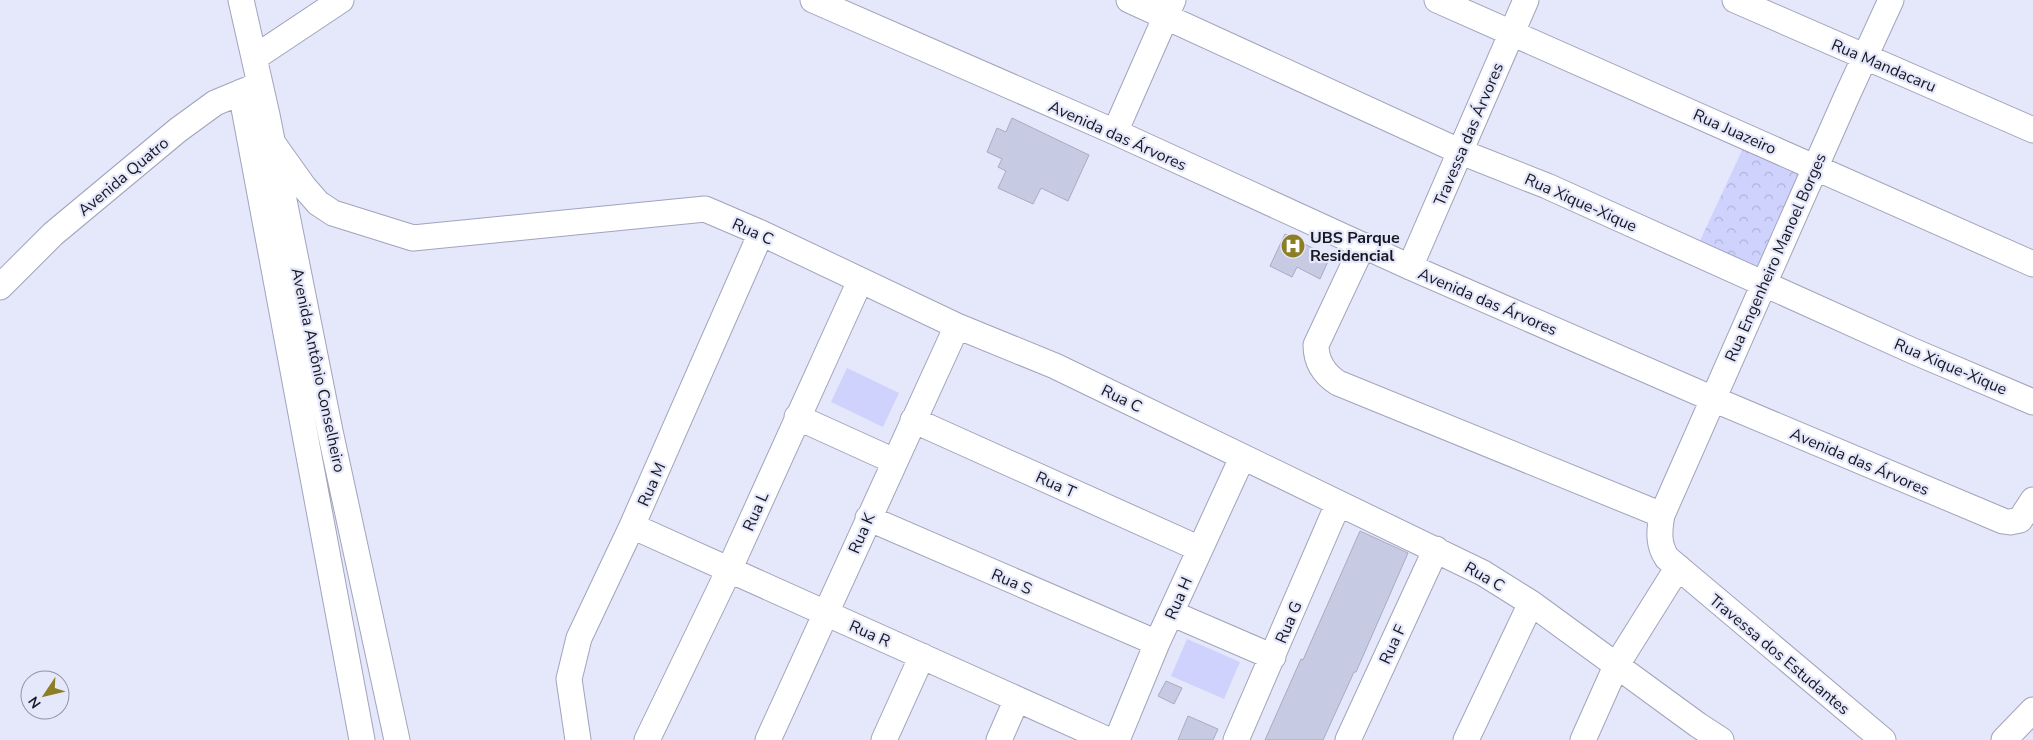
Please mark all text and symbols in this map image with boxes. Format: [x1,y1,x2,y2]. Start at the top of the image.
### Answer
street label: Rua Mandacaru [1828,34,1939,98]
street label: Travessa das Árvores [1429,59,1509,209]
street label: Avenida das Árvores [1045,96,1190,176]
street label: Rua Juazeiro [1690,104,1780,160]
street label: Avenida Quatro [74,132,174,221]
street label: Rua Engenheiro Manoel Borges [1720,150,1832,365]
street label: Rua Xique-Xique [1521,168,1640,238]
street label: Rua C [728,213,777,251]
place label: UBS Parque Residencial [1310,227,1400,267]
hospital icon: UBS Parque Residencial [1280,233,1306,259]
street label: Avenida das Árvores [1415,263,1560,341]
street label: Avenida Antônio Conselheiro [286,266,350,475]
street label: Rua Xique-Xique [1891,333,2010,401]
street label: Rua C [1097,380,1146,418]
street label: Avenida das Árvores [1787,423,1932,501]
street label: Rua M [633,459,671,510]
street label: Rua T [1032,466,1080,504]
street label: Rua L [738,488,774,535]
street label: Rua K [843,509,881,557]
street label: Rua C [1460,557,1509,597]
street label: Rua S [988,564,1035,600]
street label: Rua H [1160,574,1198,623]
street label: Travessa dos Estudantes [1704,589,1854,720]
street label: Rua G [1270,598,1308,647]
street label: Rua R [845,615,894,653]
street label: Rua F [1374,621,1412,668]
north arrow [20,670,70,720]
text: N [24,692,46,712]

